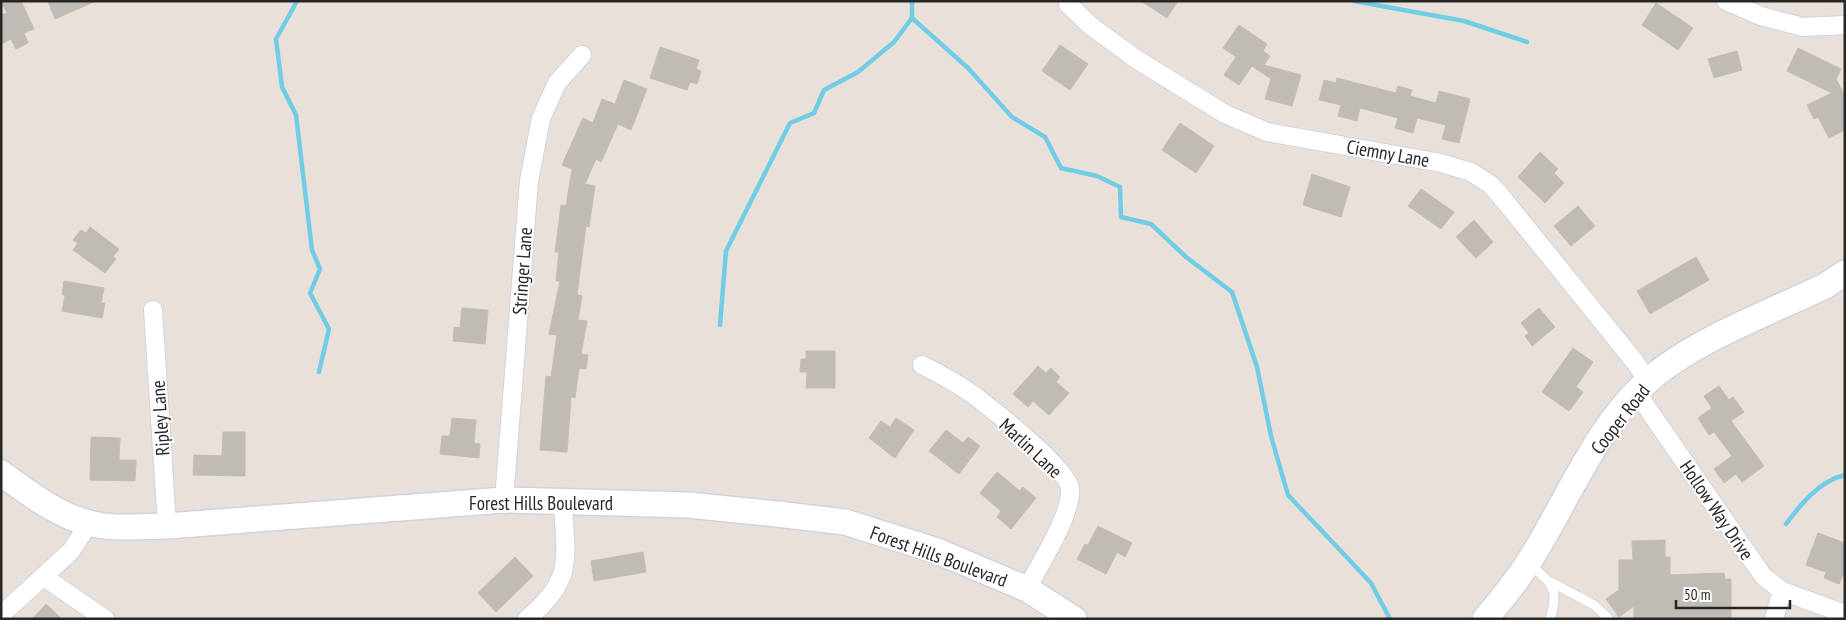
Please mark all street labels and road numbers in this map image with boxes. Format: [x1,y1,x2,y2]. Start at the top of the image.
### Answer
street label: Ciemny Lane [1345,134,1431,172]
street label: Stringer Lane [507,226,537,316]
street label: Ripley Lane [145,379,175,456]
street label: Cooper Road [1585,379,1655,459]
street label: Marlin Lane [995,413,1068,483]
street label: Hollow Way Drive [1675,456,1759,564]
street label: Forest Hills Boulevard [469,491,613,515]
street label: Forest Hills Boulevard [867,520,1011,592]

